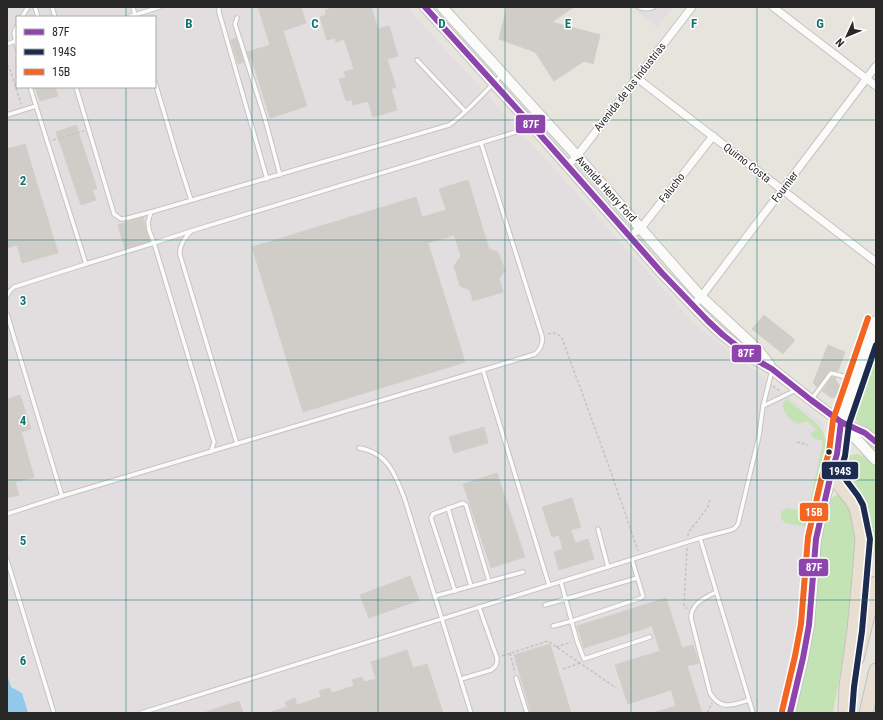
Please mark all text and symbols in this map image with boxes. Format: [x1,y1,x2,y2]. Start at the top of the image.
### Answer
legend [16,16,156,88]
text: B [185,16,193,31]
text: C [311,16,319,31]
text: D [438,16,446,31]
text: E [565,16,572,31]
text: F [691,16,697,31]
text: G [816,16,824,31]
north arrow [827,16,867,56]
text: 87F [52,25,70,39]
text: N [833,35,847,50]
street label: Avenida de las Industrias [591,40,669,134]
text: 194S [52,45,76,59]
text: 15B [52,65,70,79]
line badge: 87F [515,114,546,134]
text: 87F [523,118,539,131]
street label: Quirno Costa [721,140,773,186]
street label: Avenida Henry Ford [573,153,639,225]
street label: Fournier [769,168,801,205]
street label: Falucho [656,170,688,205]
text: 2 [20,173,27,188]
text: 3 [20,293,26,308]
line badge: 87F [731,344,762,363]
text: 87F [738,347,754,360]
text: 4 [20,413,27,428]
unlabelled marker [824,447,834,457]
line badge: 194S [821,461,859,480]
text: 194S [829,465,851,478]
line badge: 15B [799,502,829,522]
text: 15B [805,506,823,519]
text: 5 [20,533,27,548]
line badge: 87F [798,558,829,577]
text: 87F [806,561,822,574]
text: 6 [20,653,27,668]

